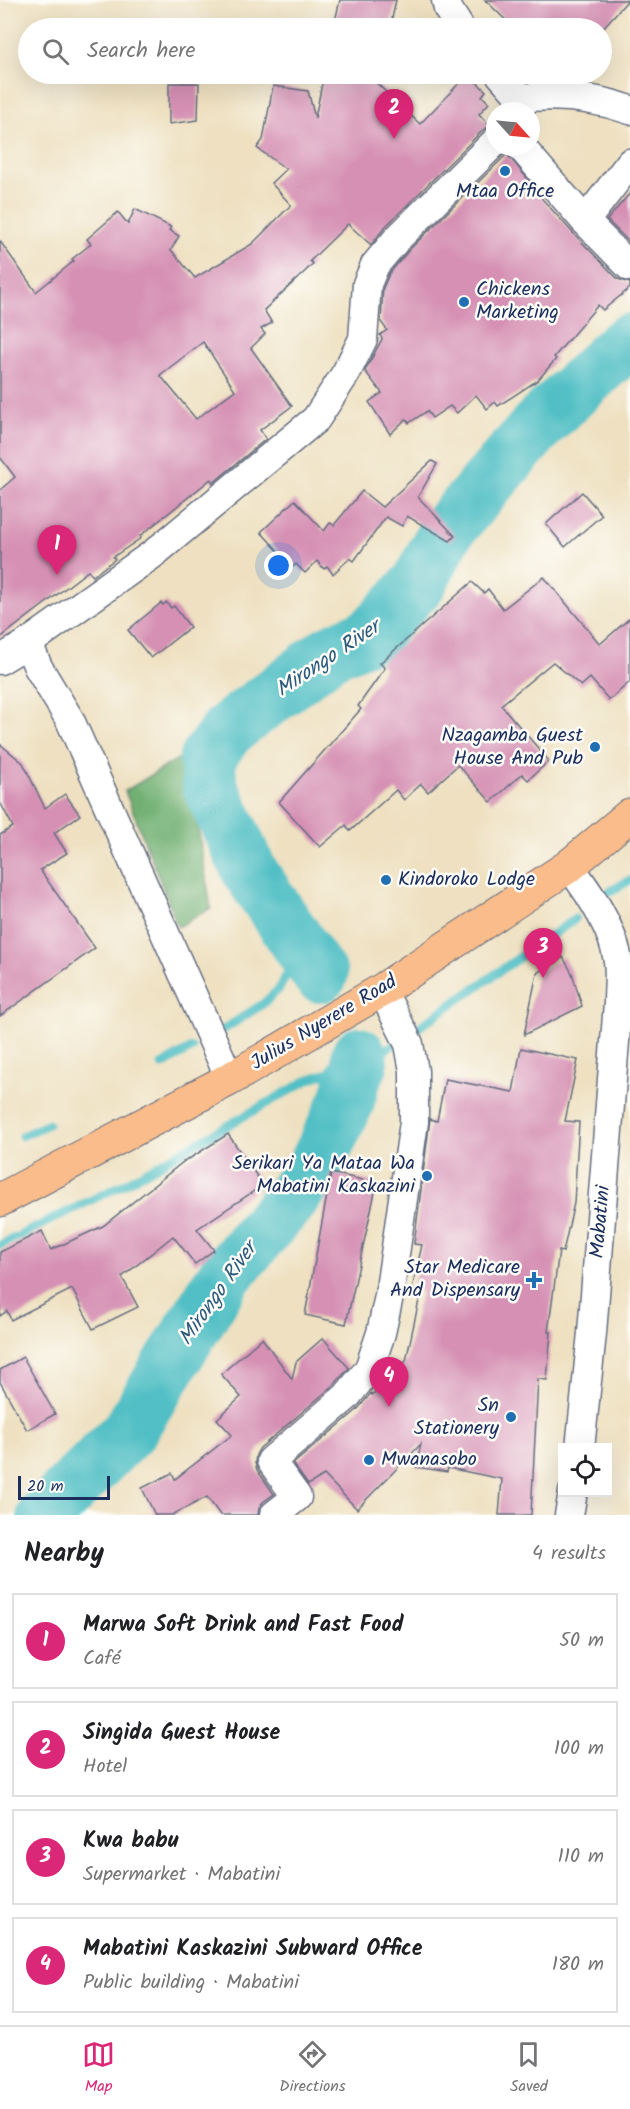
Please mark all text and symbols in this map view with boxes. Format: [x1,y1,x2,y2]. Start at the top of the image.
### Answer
search box [18,18,612,84]
text: Search here [87,34,195,69]
icon: search [39,35,72,68]
pin: 2 [374,90,414,139]
north arrow [486,102,540,156]
marker: Mtaa Office [498,164,512,178]
place label: Mtaa Office [456,176,554,208]
place label: Chickens Marketing [476,274,559,329]
marker: Chickens Marketing [457,295,471,309]
pin: 1 [38,526,76,575]
your location [264,551,293,580]
water label: Mirongo River [269,610,390,706]
place label: Nzagamba Guest House And Pub [441,720,583,775]
marker: Nzagamba Guest House And Pub [588,740,602,754]
place label: Kindoroko Lodge [398,864,535,896]
marker: Kindoroko Lodge [379,873,393,887]
pin: 3 [524,928,562,978]
street label: Julius Nyerere Road [245,966,404,1079]
place label: Serikari Ya Mataa Wa Mabatini Kaskazini [232,1148,416,1203]
marker: Serikari Ya Mataa Wa Mabatini Kaskazini [420,1169,434,1183]
street label: Mabatini [582,1183,620,1260]
water label: Mirongo River [170,1232,268,1352]
place label: Star Medicare And Dispensary [390,1252,521,1307]
marker: Star Medicare And Dispensary [525,1271,543,1289]
pin: 4 [370,1358,408,1407]
place label: Sn Stationery [414,1390,500,1445]
marker: Sn Stationery [504,1410,518,1424]
map controls [558,1443,612,1497]
button: locate [558,1443,612,1497]
place label: Mwanasobo [381,1444,477,1476]
marker: Mwanasobo [362,1453,376,1467]
scale bar [18,1473,110,1500]
text: 20 m [27,1474,63,1499]
text: Nearby [24,1533,104,1575]
text: 4 results [532,1538,606,1570]
text: Marwa Soft Drink and Fast Food [83,1608,404,1643]
text: 1 [42,1625,49,1657]
text: 50 m [559,1625,604,1657]
text: Café [83,1643,121,1675]
text: Singida Guest House [83,1716,280,1751]
text: 2 [40,1733,51,1765]
text: 100 m [554,1733,604,1765]
text: Hotel [83,1751,127,1783]
text: Kwa babu [83,1824,178,1859]
text: 3 [40,1841,51,1873]
text: 110 m [558,1841,604,1873]
text: Supermarket · Mabatini [83,1859,280,1891]
text: Mabatini Kaskazini Subward Office [83,1932,423,1967]
text: 4 [40,1949,51,1981]
text: 180 m [552,1949,604,1981]
text: Public building · Mabatini [83,1967,299,1999]
tab: Map [82,2038,115,2099]
tab: Directions [279,2038,346,2099]
tab: Saved [510,2038,548,2099]

